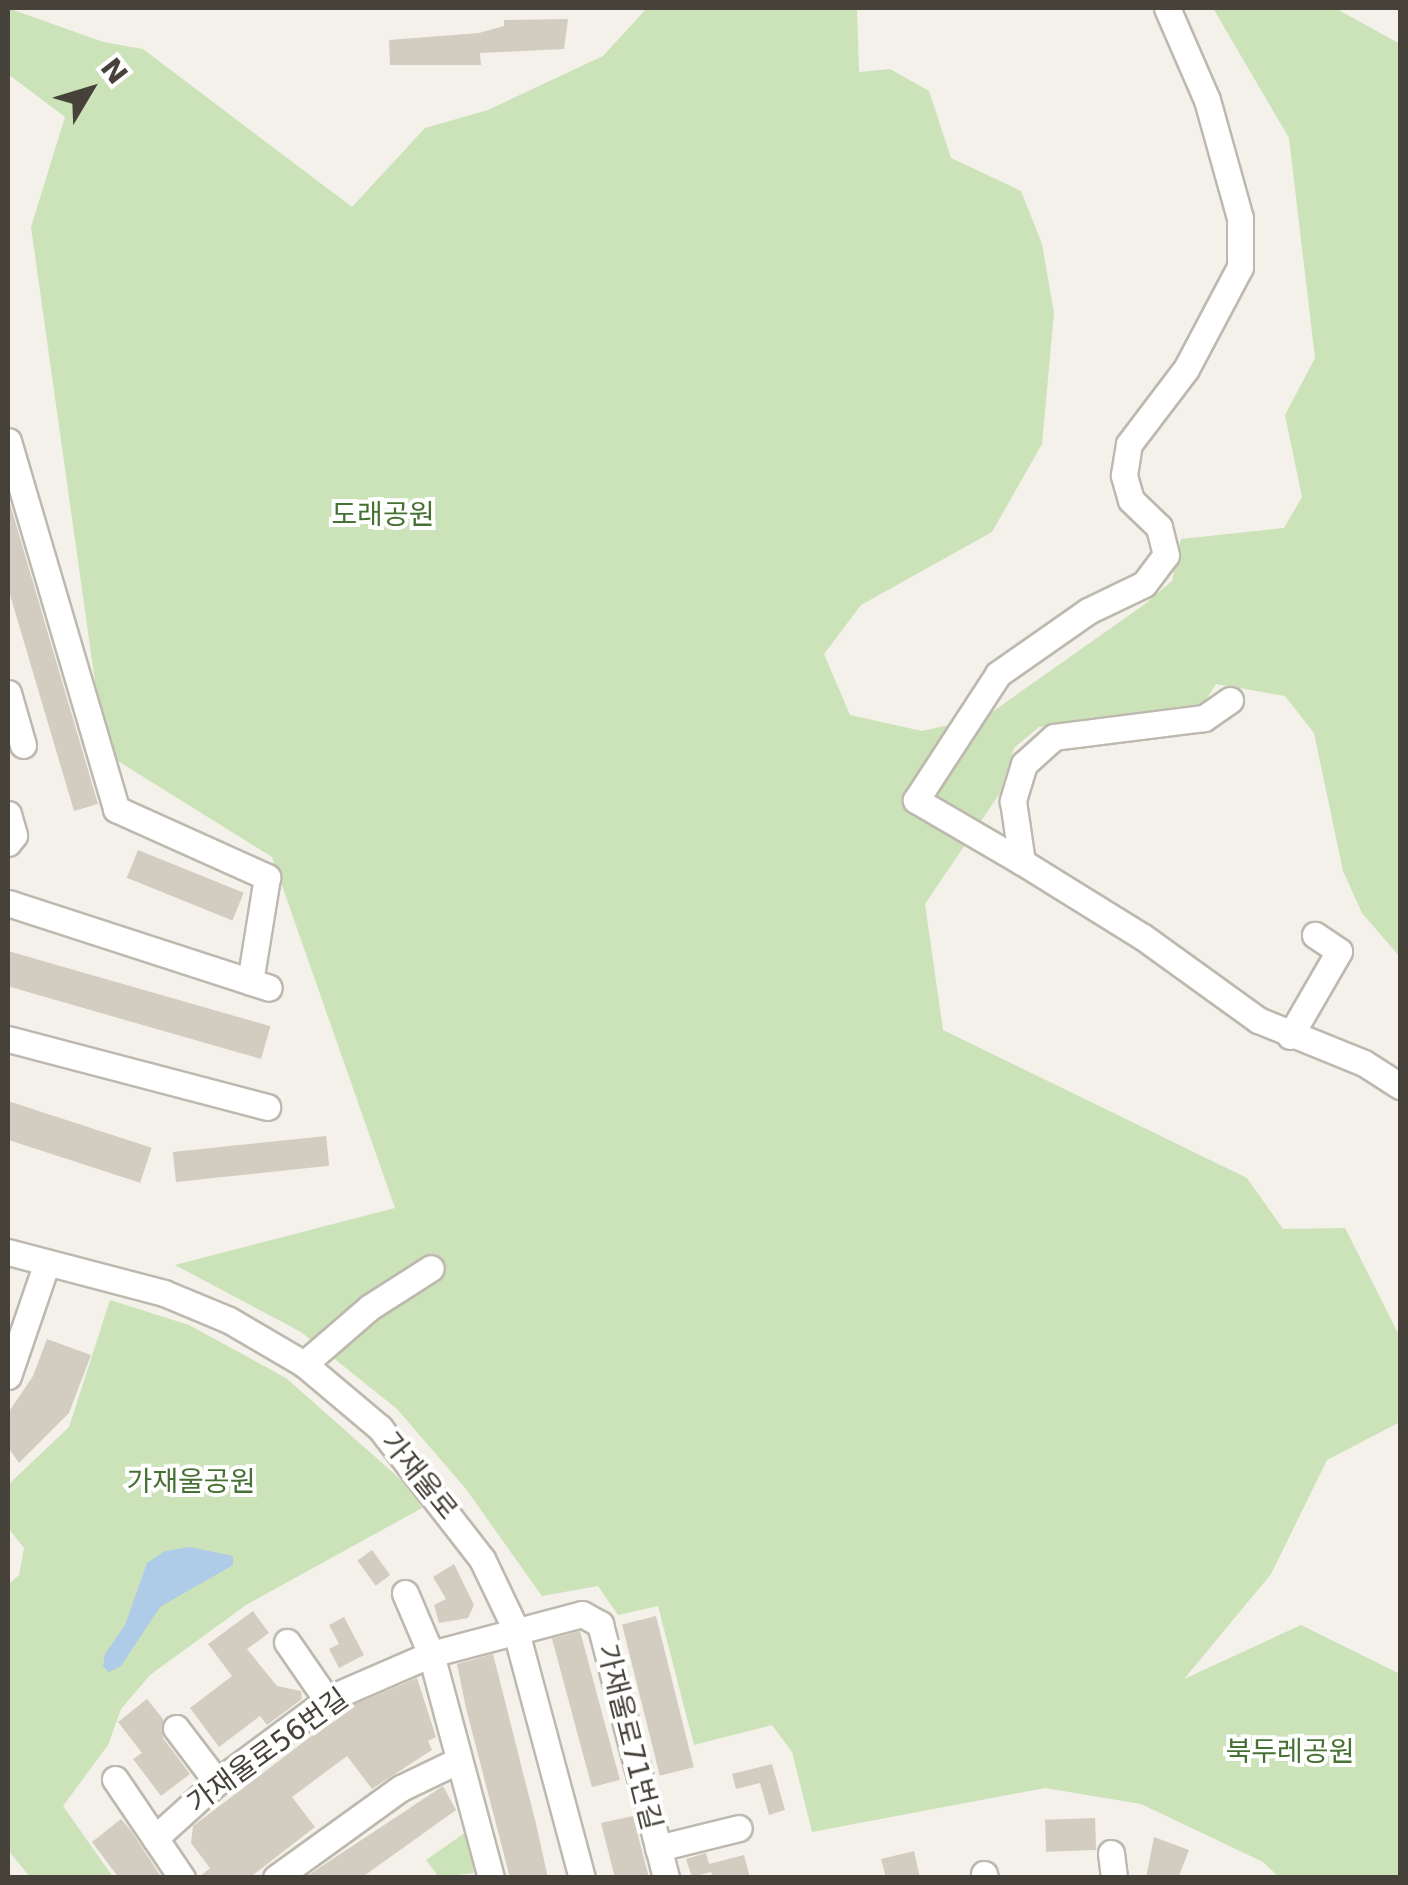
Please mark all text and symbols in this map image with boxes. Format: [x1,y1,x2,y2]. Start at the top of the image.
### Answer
north arrow [40,40,140,140]
text: N [94,52,134,91]
park label: 도래공원 [331,498,435,532]
street label: 가재울로 [374,1425,464,1527]
park label: 가재울공원 [127,1465,255,1499]
street label: 가재울로71번길 [590,1641,668,1833]
street label: 가재울로56번길 [181,1682,355,1820]
park label: 북두레공원 [1226,1735,1354,1769]

